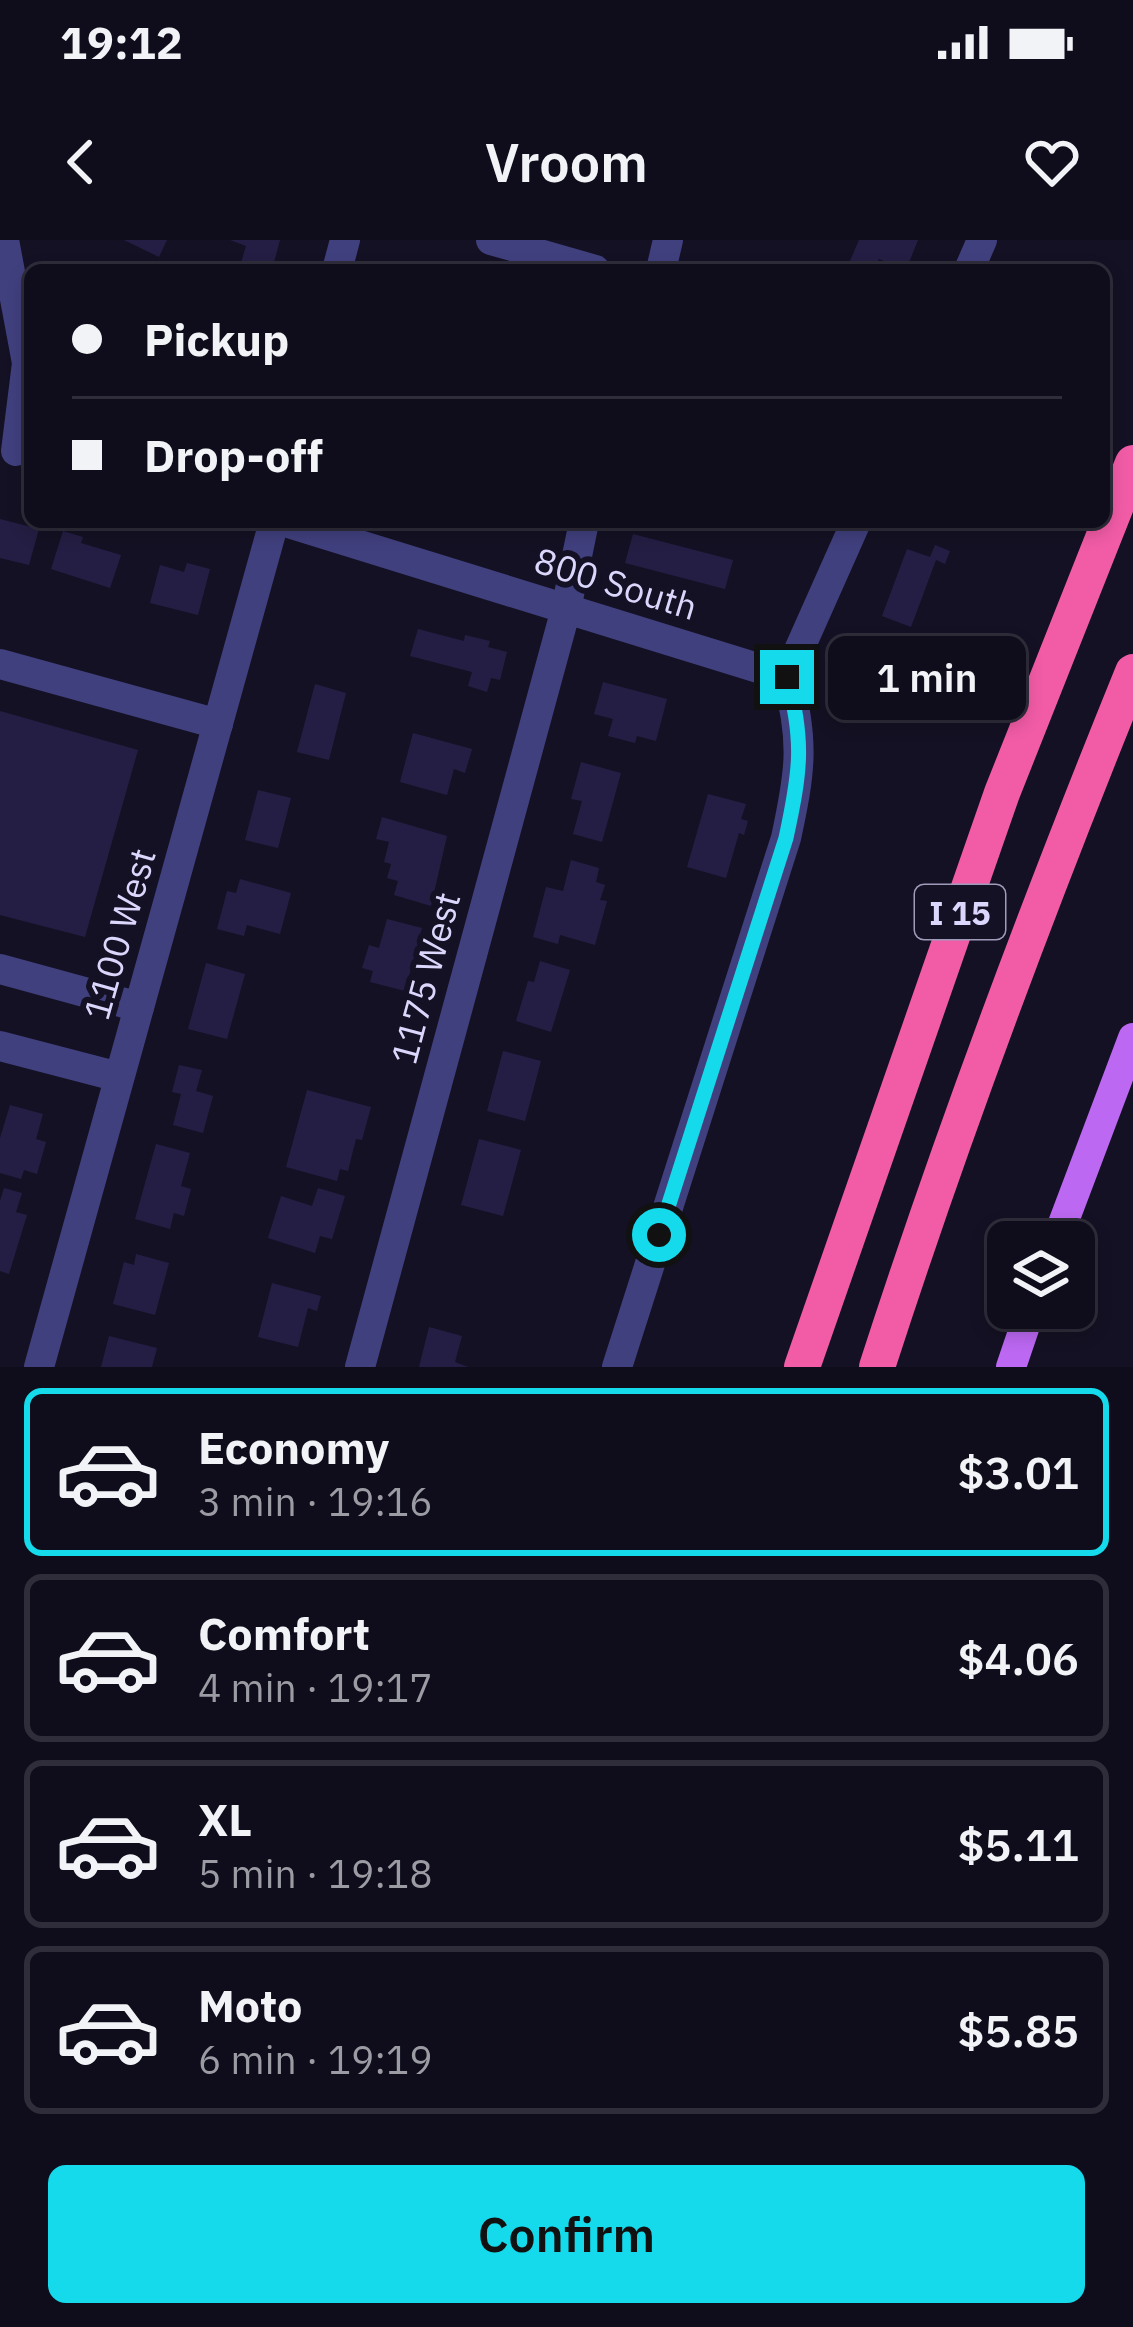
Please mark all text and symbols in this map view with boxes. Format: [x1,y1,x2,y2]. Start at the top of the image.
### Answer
text: 19:12 [60,13,183,71]
text: Vroom [485,127,648,197]
icon: back [48,129,114,195]
icon: heart [1019,129,1085,195]
text: Pickup [144,310,289,368]
text: Drop-off [144,426,323,484]
street label: 800 South [529,536,703,630]
callout: 1 min [829,635,1027,719]
route end [760,650,814,704]
text: 1 min [877,652,977,703]
street label: 1100 West [72,843,166,1025]
road number: I 15 [915,885,1005,939]
street label: 1175 West [380,887,470,1069]
route start [632,1208,686,1262]
map controls [987,1221,1095,1329]
button: layers [987,1221,1095,1329]
icon: car [54,1418,162,1526]
text: Economy [198,1418,389,1476]
text: $3.01 [958,1443,1079,1501]
text: 3 min · 19:16 [198,1476,433,1527]
icon: car [54,1604,162,1712]
text: Comfort [198,1604,370,1662]
text: $4.06 [958,1629,1079,1687]
text: 4 min · 19:17 [198,1662,433,1713]
icon: car [54,1790,162,1898]
text: XL [198,1790,252,1848]
text: $5.11 [958,1815,1079,1873]
text: 5 min · 19:18 [198,1848,433,1899]
icon: car [54,1976,162,2084]
text: Moto [198,1976,302,2034]
text: $5.85 [958,2001,1079,2059]
text: 6 min · 19:19 [198,2034,433,2085]
button: Confirm [48,2165,1085,2303]

